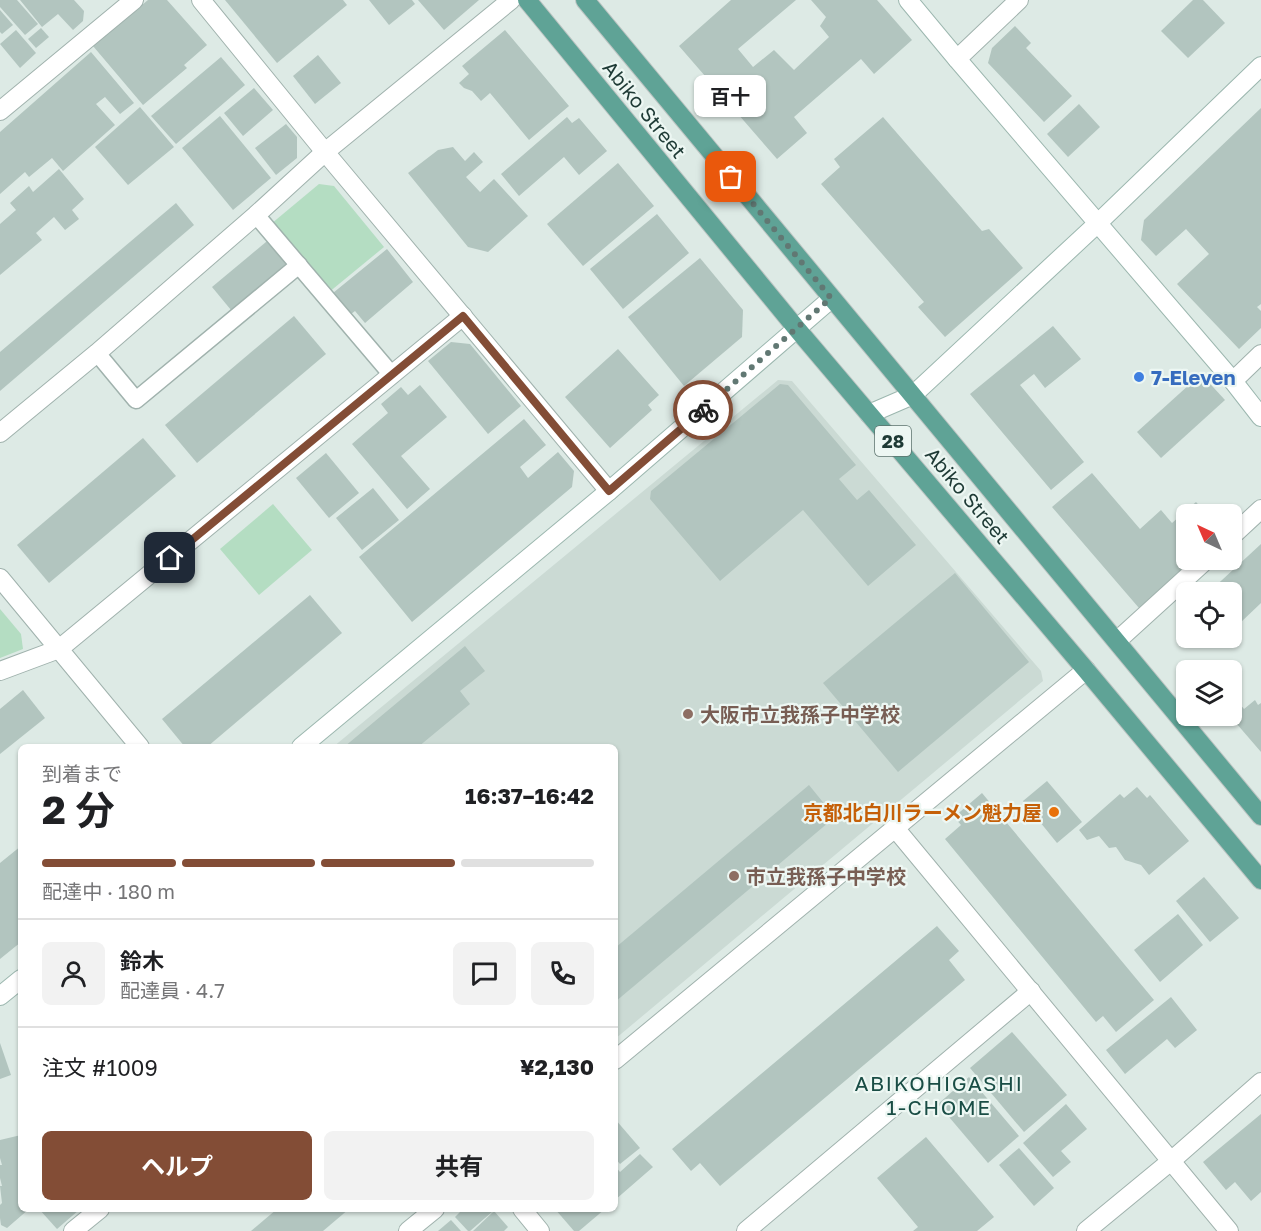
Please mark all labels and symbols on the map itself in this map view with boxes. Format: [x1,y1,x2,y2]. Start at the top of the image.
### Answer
street label: Abiko Street [598,56,692,162]
callout: 百十 [695,75,767,117]
pin [705,151,756,202]
place label: 7-Eleven [1151,365,1235,389]
marker: 7-Eleven [1132,370,1146,384]
courier [673,380,733,440]
road number: 28 [875,426,911,456]
street label: Abiko Street [921,442,1015,548]
north arrow [1176,504,1242,570]
pin [144,532,195,583]
place label: 大阪市立我孫子中学校 [700,702,900,726]
marker: 大阪市立我孫子中学校 [681,707,695,721]
place label: 京都北白川ラーメン魁力屋 [803,800,1042,824]
marker: 京都北白川ラーメン魁力屋 [1047,805,1061,819]
place label: 市立我孫子中学校 [746,864,906,888]
marker: 市立我孫子中学校 [727,869,741,883]
district label: ABIKOHIGASHI 1-CHOME [854,1070,1024,1120]

